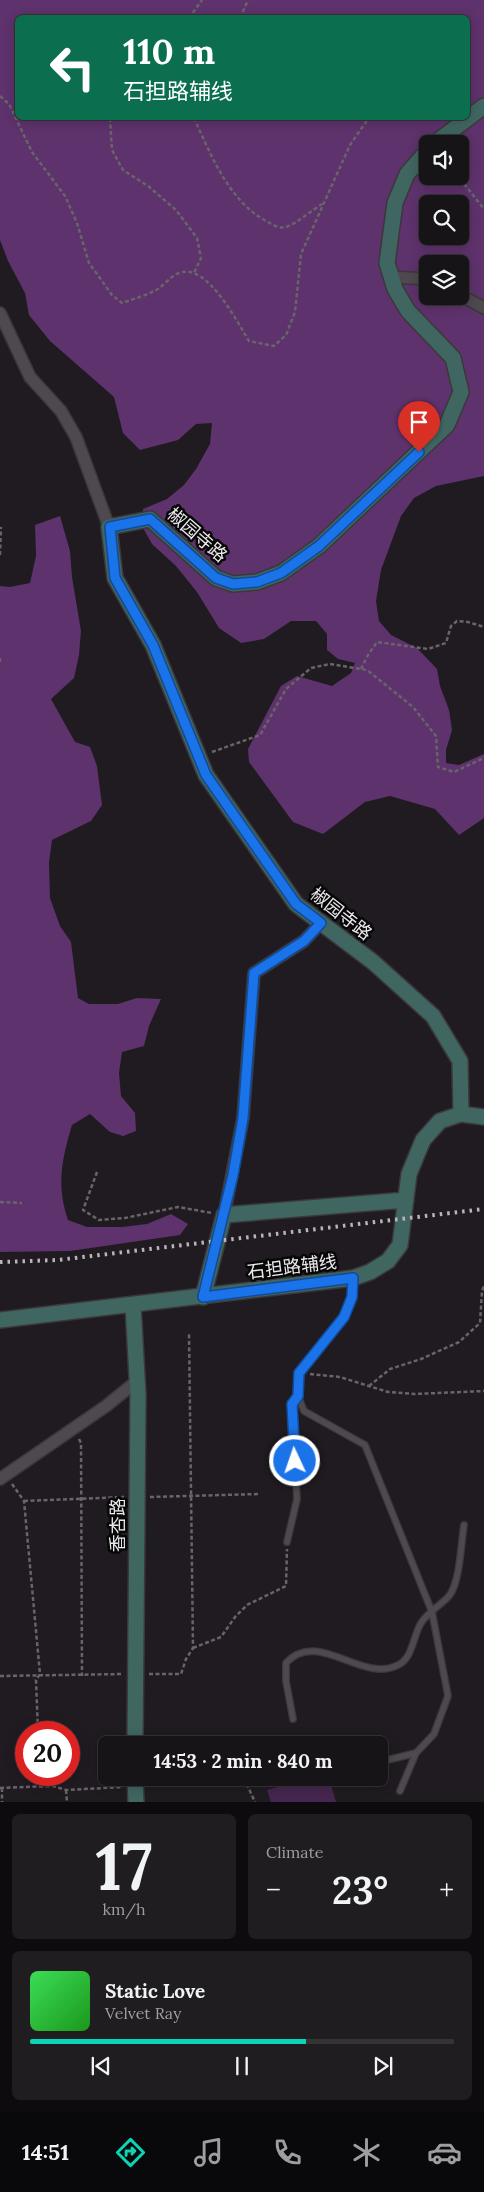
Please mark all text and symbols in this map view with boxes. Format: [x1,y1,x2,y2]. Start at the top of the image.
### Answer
text: 110 m [123,29,215,74]
icon: left [40,35,105,100]
text: 石担路辅线 [123,77,233,105]
map controls [419,135,469,305]
button: sound [419,135,469,185]
button: search [419,195,469,245]
button: layers [419,255,469,305]
pin [398,401,440,452]
icon: arrive [405,408,433,436]
street label: 椒园寺路 [163,502,232,567]
street label: 椒园寺路 [306,882,377,945]
street label: 石担路辅线 [246,1250,338,1283]
position arrow [268,1434,320,1486]
street label: 香杏路 [106,1498,129,1552]
speed limit sign: 20 [15,1721,80,1786]
text: 14:53 · 2 min · 840 m [153,1749,333,1773]
text: 17 [96,1825,152,1908]
text: Climate [266,1842,323,1862]
text: 23° [332,1866,388,1914]
text: − [266,1872,281,1908]
text: + [439,1872,454,1908]
text: km/h [102,1899,146,1919]
text: Static Love [105,1979,205,2003]
text: Velvet Ray [105,2003,181,2023]
icon: previous [87,2052,115,2080]
icon: pause [228,2052,256,2080]
icon: next [369,2052,397,2080]
icon: directions [113,2135,148,2170]
icon: music [191,2135,226,2170]
icon: phone [270,2135,305,2170]
icon: climate [349,2135,384,2170]
icon: car [427,2135,462,2170]
text: 14:51 [22,2138,69,2166]

